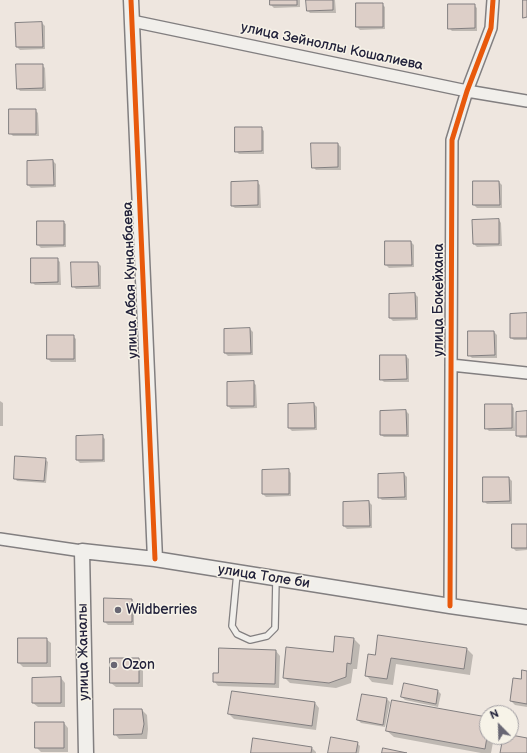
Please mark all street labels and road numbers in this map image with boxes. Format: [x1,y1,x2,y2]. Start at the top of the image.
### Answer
street label: улица Зейноллы Кошалиева [239,19,425,75]
street label: улица Абая Кунанбаева [120,201,142,359]
street label: улица Бокейхана [431,243,447,357]
street label: улица Толе би [217,561,311,593]
street label: улица Жаналы [75,603,93,701]

